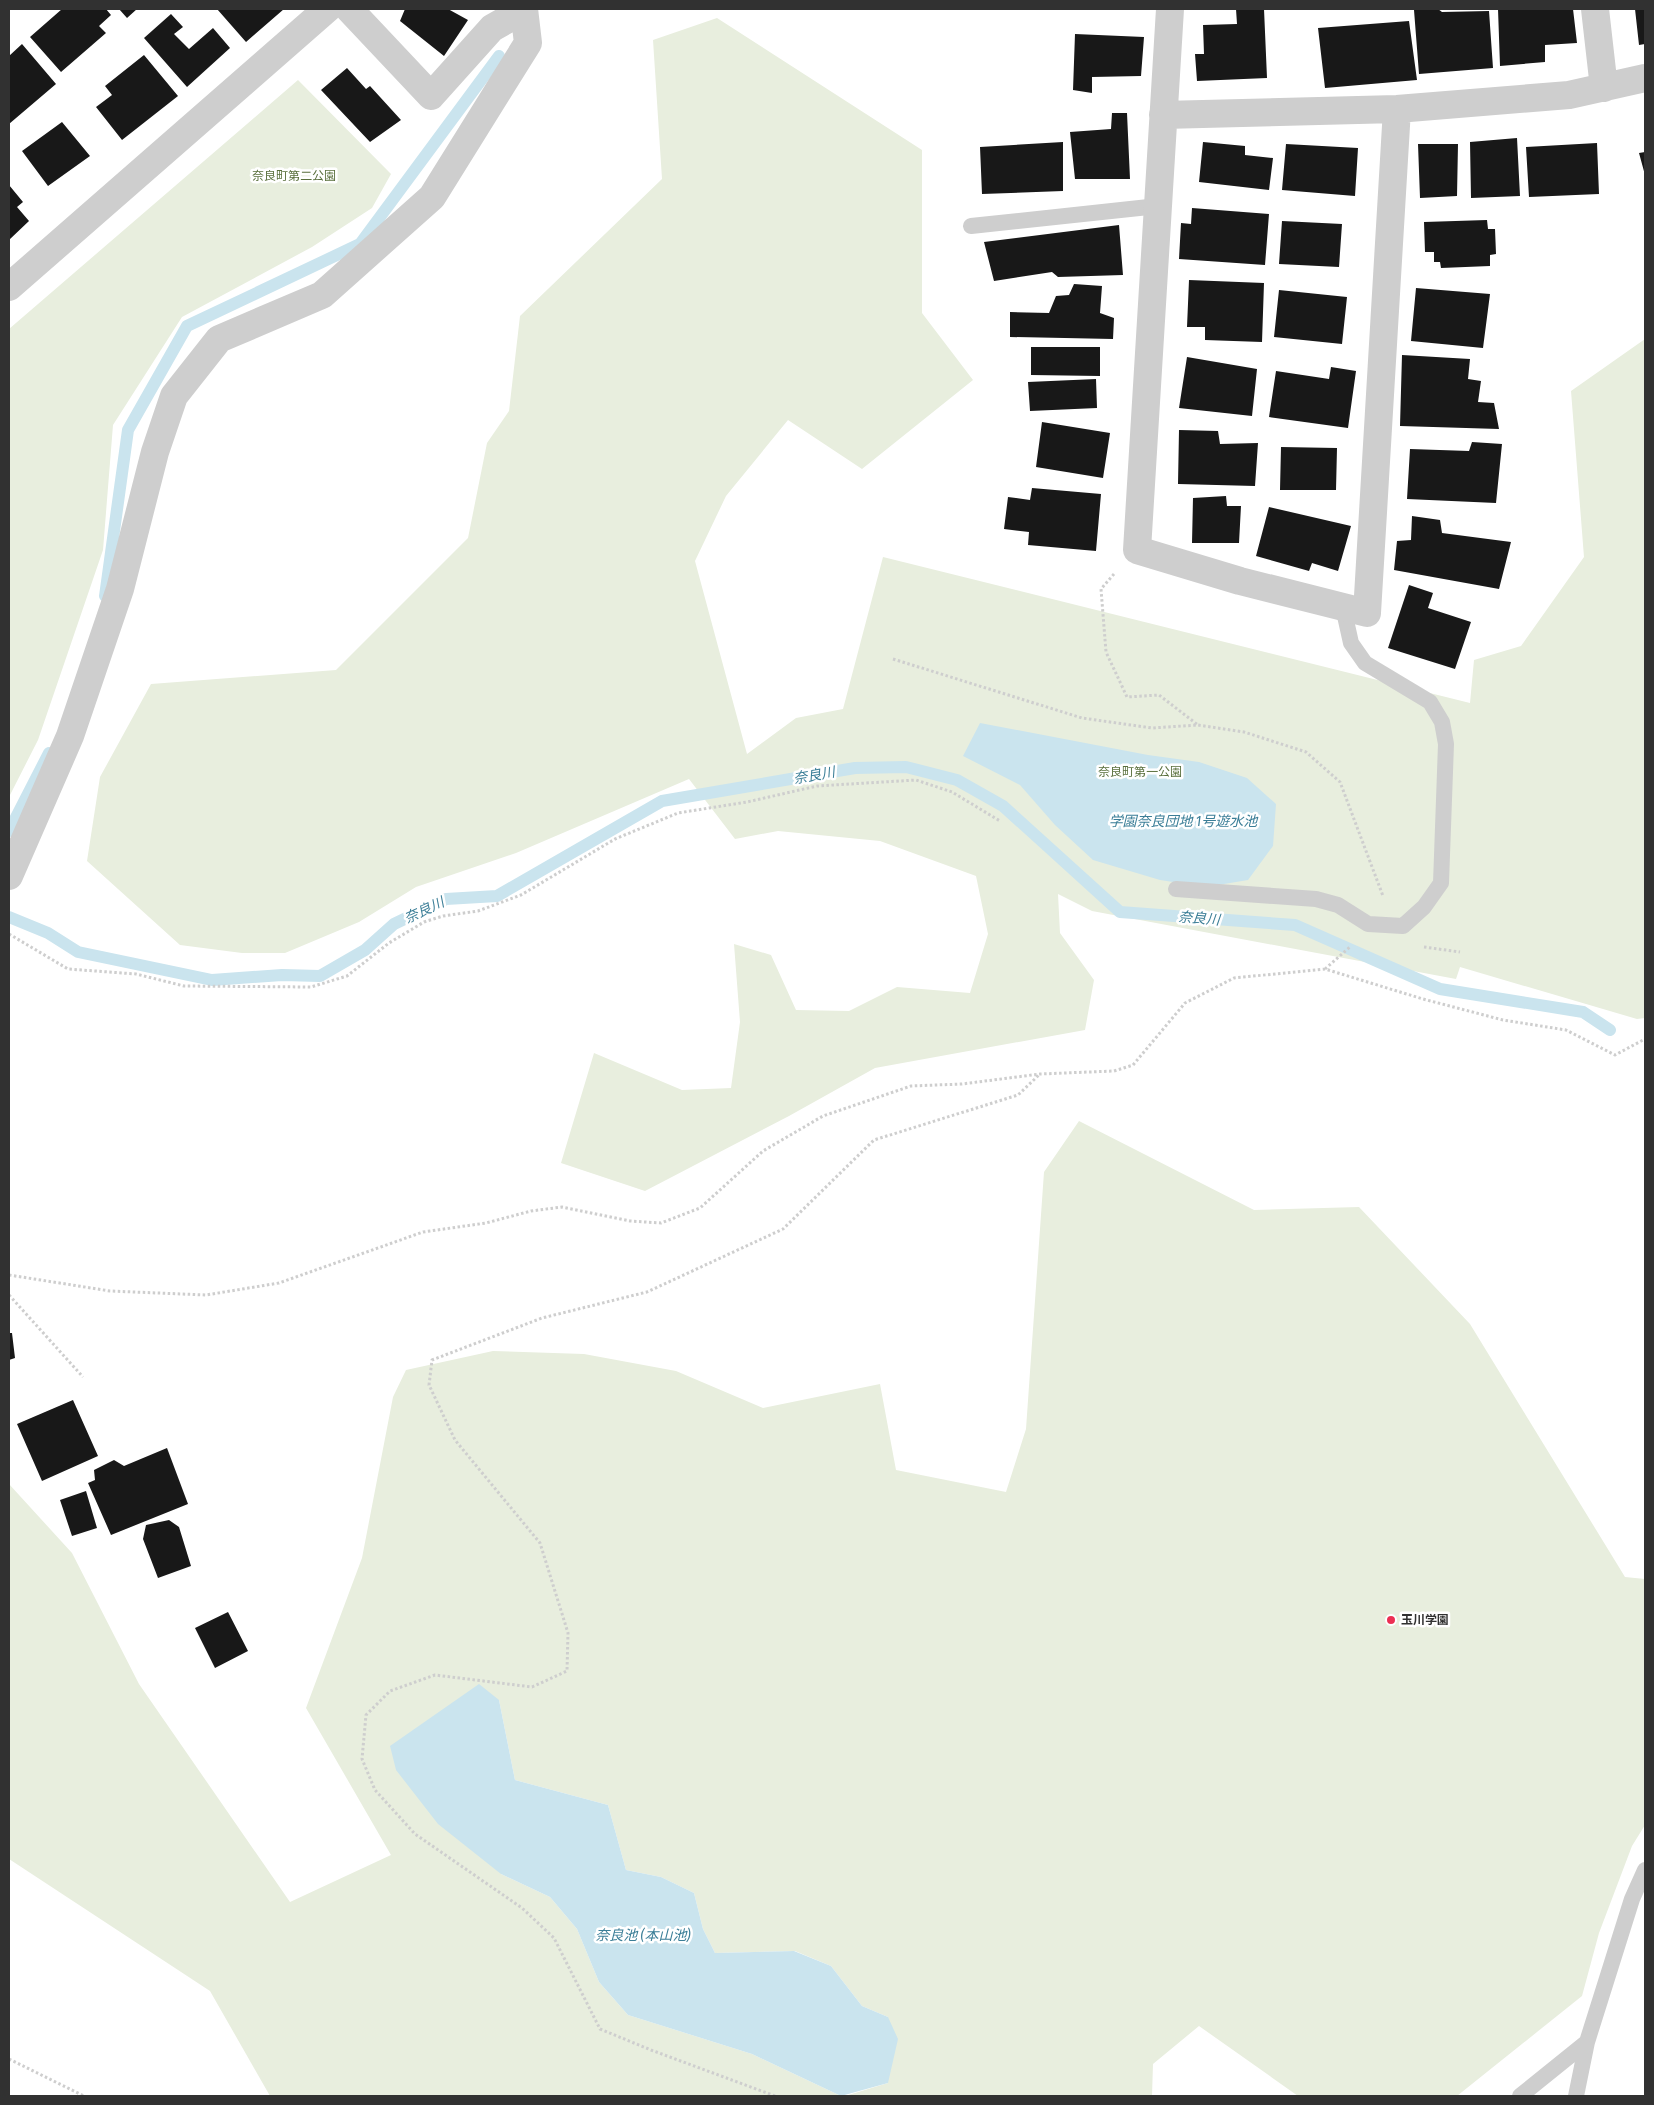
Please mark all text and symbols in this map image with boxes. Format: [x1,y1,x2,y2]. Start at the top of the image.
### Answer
park label: 奈良町第二公園 [252,169,336,183]
water label: 奈良川 [792,763,838,788]
park label: 奈良町第一公園 [1098,765,1182,779]
water label: 学園奈良団地 1号遊水池 [1109,813,1259,830]
water label: 奈良川 [402,893,449,927]
water label: 奈良川 [1177,908,1223,929]
place label: 玉川学園 [1401,1613,1449,1627]
marker: 玉川学園 [1385,1614,1397,1626]
water label: 奈良池 (本山池) [595,1927,691,1944]

